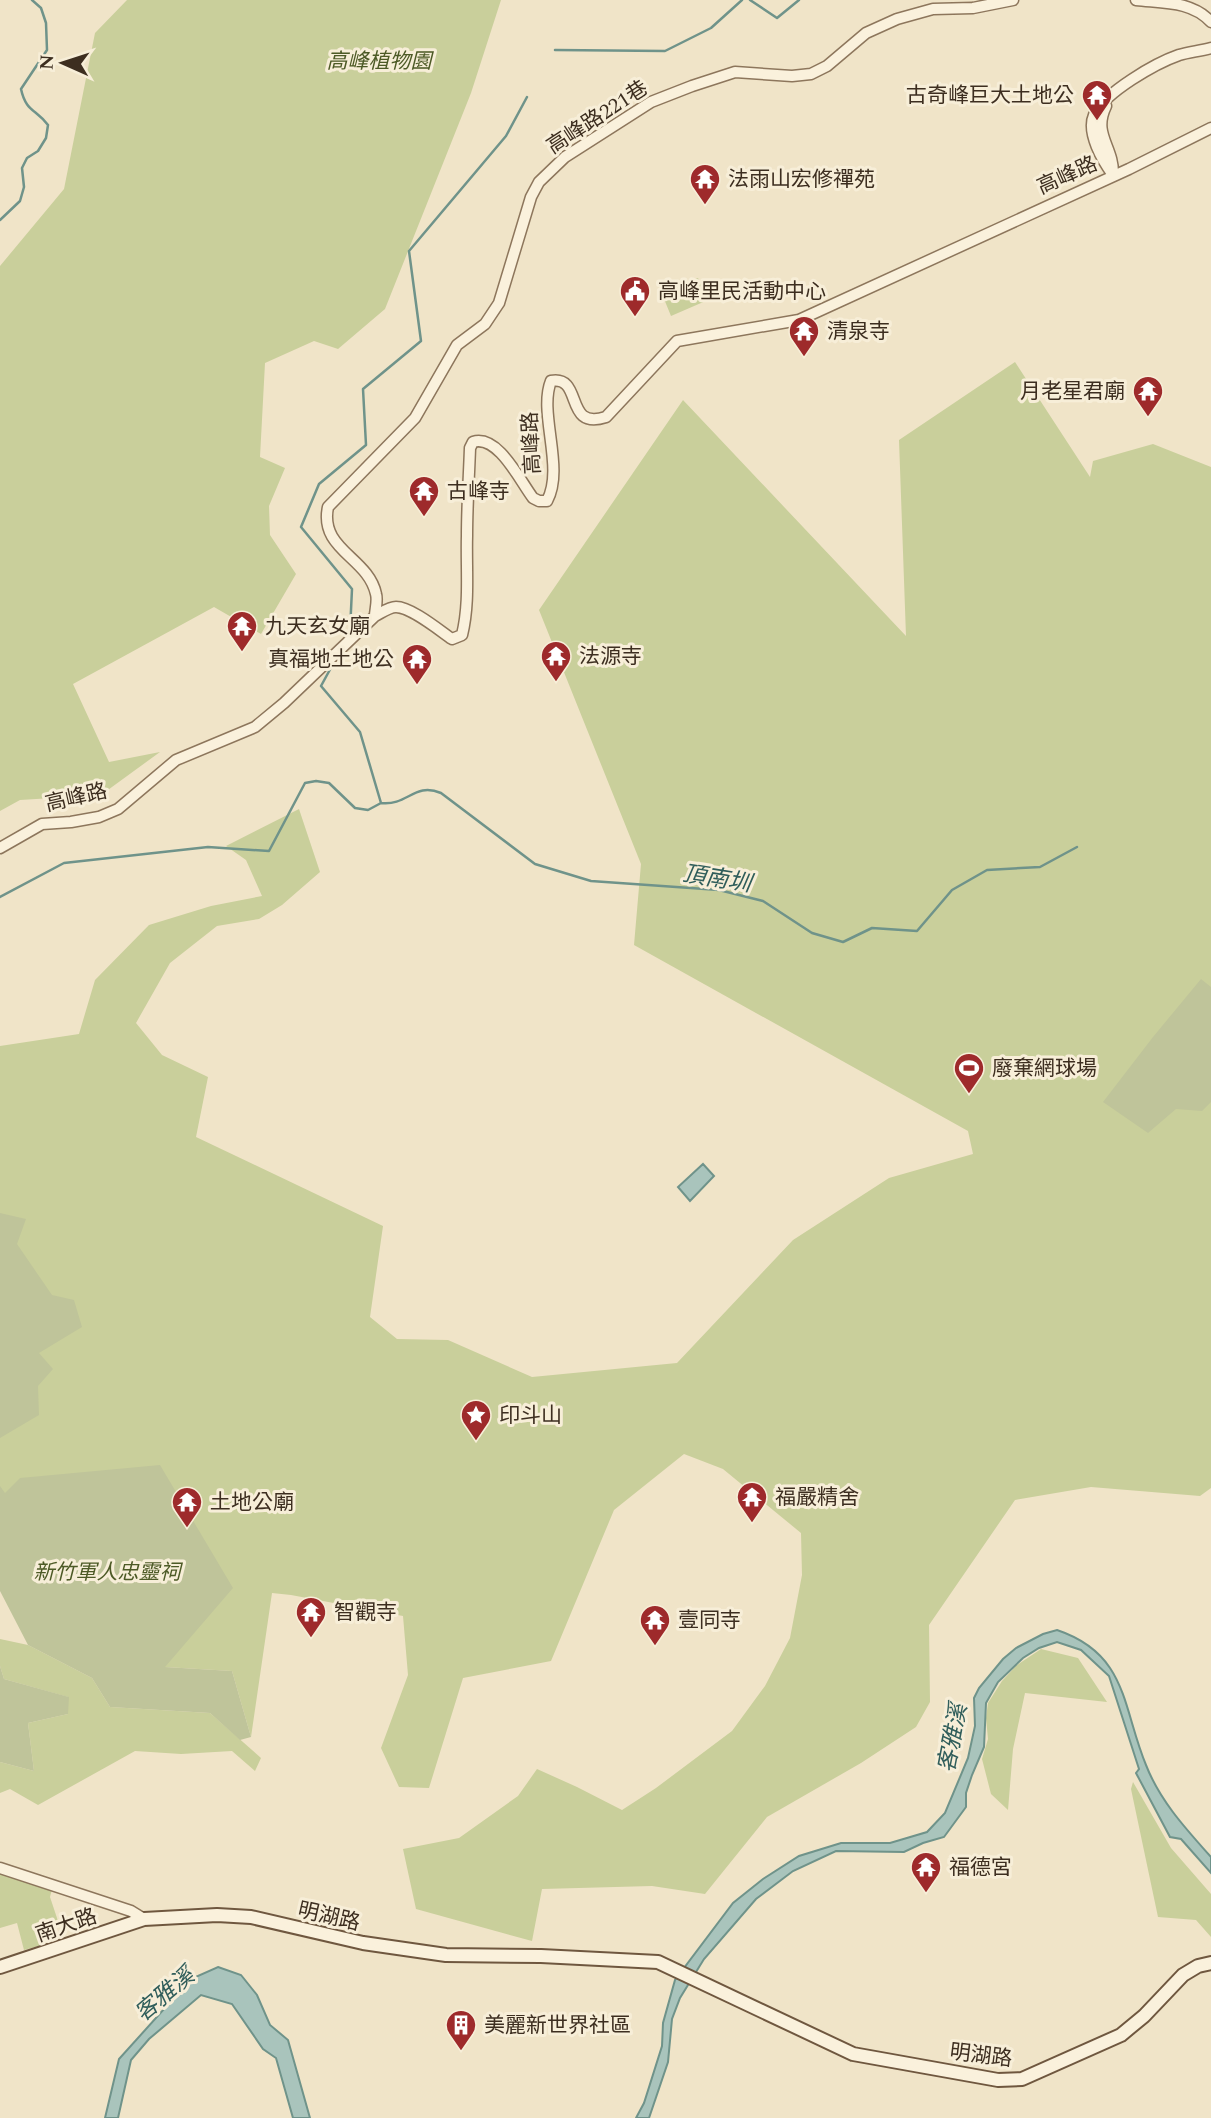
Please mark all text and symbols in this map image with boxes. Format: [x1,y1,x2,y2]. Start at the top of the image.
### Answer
north arrow [28,28,98,98]
park label: 高峰植物園 [327,46,434,78]
text: N [33,54,62,71]
street label: 高峰路221巷 [540,73,655,163]
temple icon: 古奇峰巨大土地公 [1080,78,1114,122]
place label: 古奇峰巨大土地公 [906,80,1074,112]
street label: 高峰路 [1032,148,1103,203]
temple icon: 法雨山宏修禪苑 [688,162,722,206]
place label: 法雨山宏修禪苑 [728,164,875,196]
public building icon: 高峰里民活動中心 [618,274,652,318]
place label: 高峰里民活動中心 [658,276,826,308]
temple icon: 清泉寺 [787,314,821,358]
place label: 清泉寺 [827,316,890,348]
temple icon: 月老星君廟 [1131,374,1165,418]
place label: 月老星君廟 [1020,376,1125,408]
street label: 高峰路 [514,411,550,475]
temple icon: 古峰寺 [407,474,441,518]
place label: 古峰寺 [447,476,510,508]
temple icon: 九天玄女廟 [225,609,259,653]
place label: 九天玄女廟 [265,611,370,643]
temple icon: 法源寺 [539,639,573,683]
place label: 法源寺 [579,641,642,673]
temple icon: 真福地土地公 [400,642,434,686]
place label: 真福地土地公 [268,644,394,676]
street label: 高峰路 [42,775,111,821]
water label: 頂南圳 [680,857,757,903]
sports icon: 廢棄網球場 [952,1051,986,1095]
place label: 廢棄網球場 [992,1053,1097,1085]
place icon: 印斗山 [459,1398,493,1442]
place label: 印斗山 [499,1400,562,1432]
temple icon: 福嚴精舍 [735,1480,769,1524]
place label: 福嚴精舍 [775,1482,859,1514]
temple icon: 土地公廟 [170,1485,204,1529]
place label: 土地公廟 [210,1487,294,1519]
park label: 新竹軍人忠靈祠 [34,1557,183,1589]
temple icon: 智觀寺 [294,1595,328,1639]
place label: 智觀寺 [334,1597,397,1629]
temple icon: 壹同寺 [638,1603,672,1647]
place label: 壹同寺 [678,1605,741,1637]
water label: 客雅溪 [930,1698,978,1775]
temple icon: 福德宮 [909,1850,943,1894]
place label: 福德宮 [949,1852,1012,1884]
street label: 明湖路 [294,1894,363,1940]
street label: 南大路 [31,1901,101,1951]
water label: 客雅溪 [127,1958,205,2031]
building icon: 美麗新世界社區 [444,2008,478,2052]
place label: 美麗新世界社區 [484,2010,631,2042]
street label: 明湖路 [948,2036,1014,2076]

